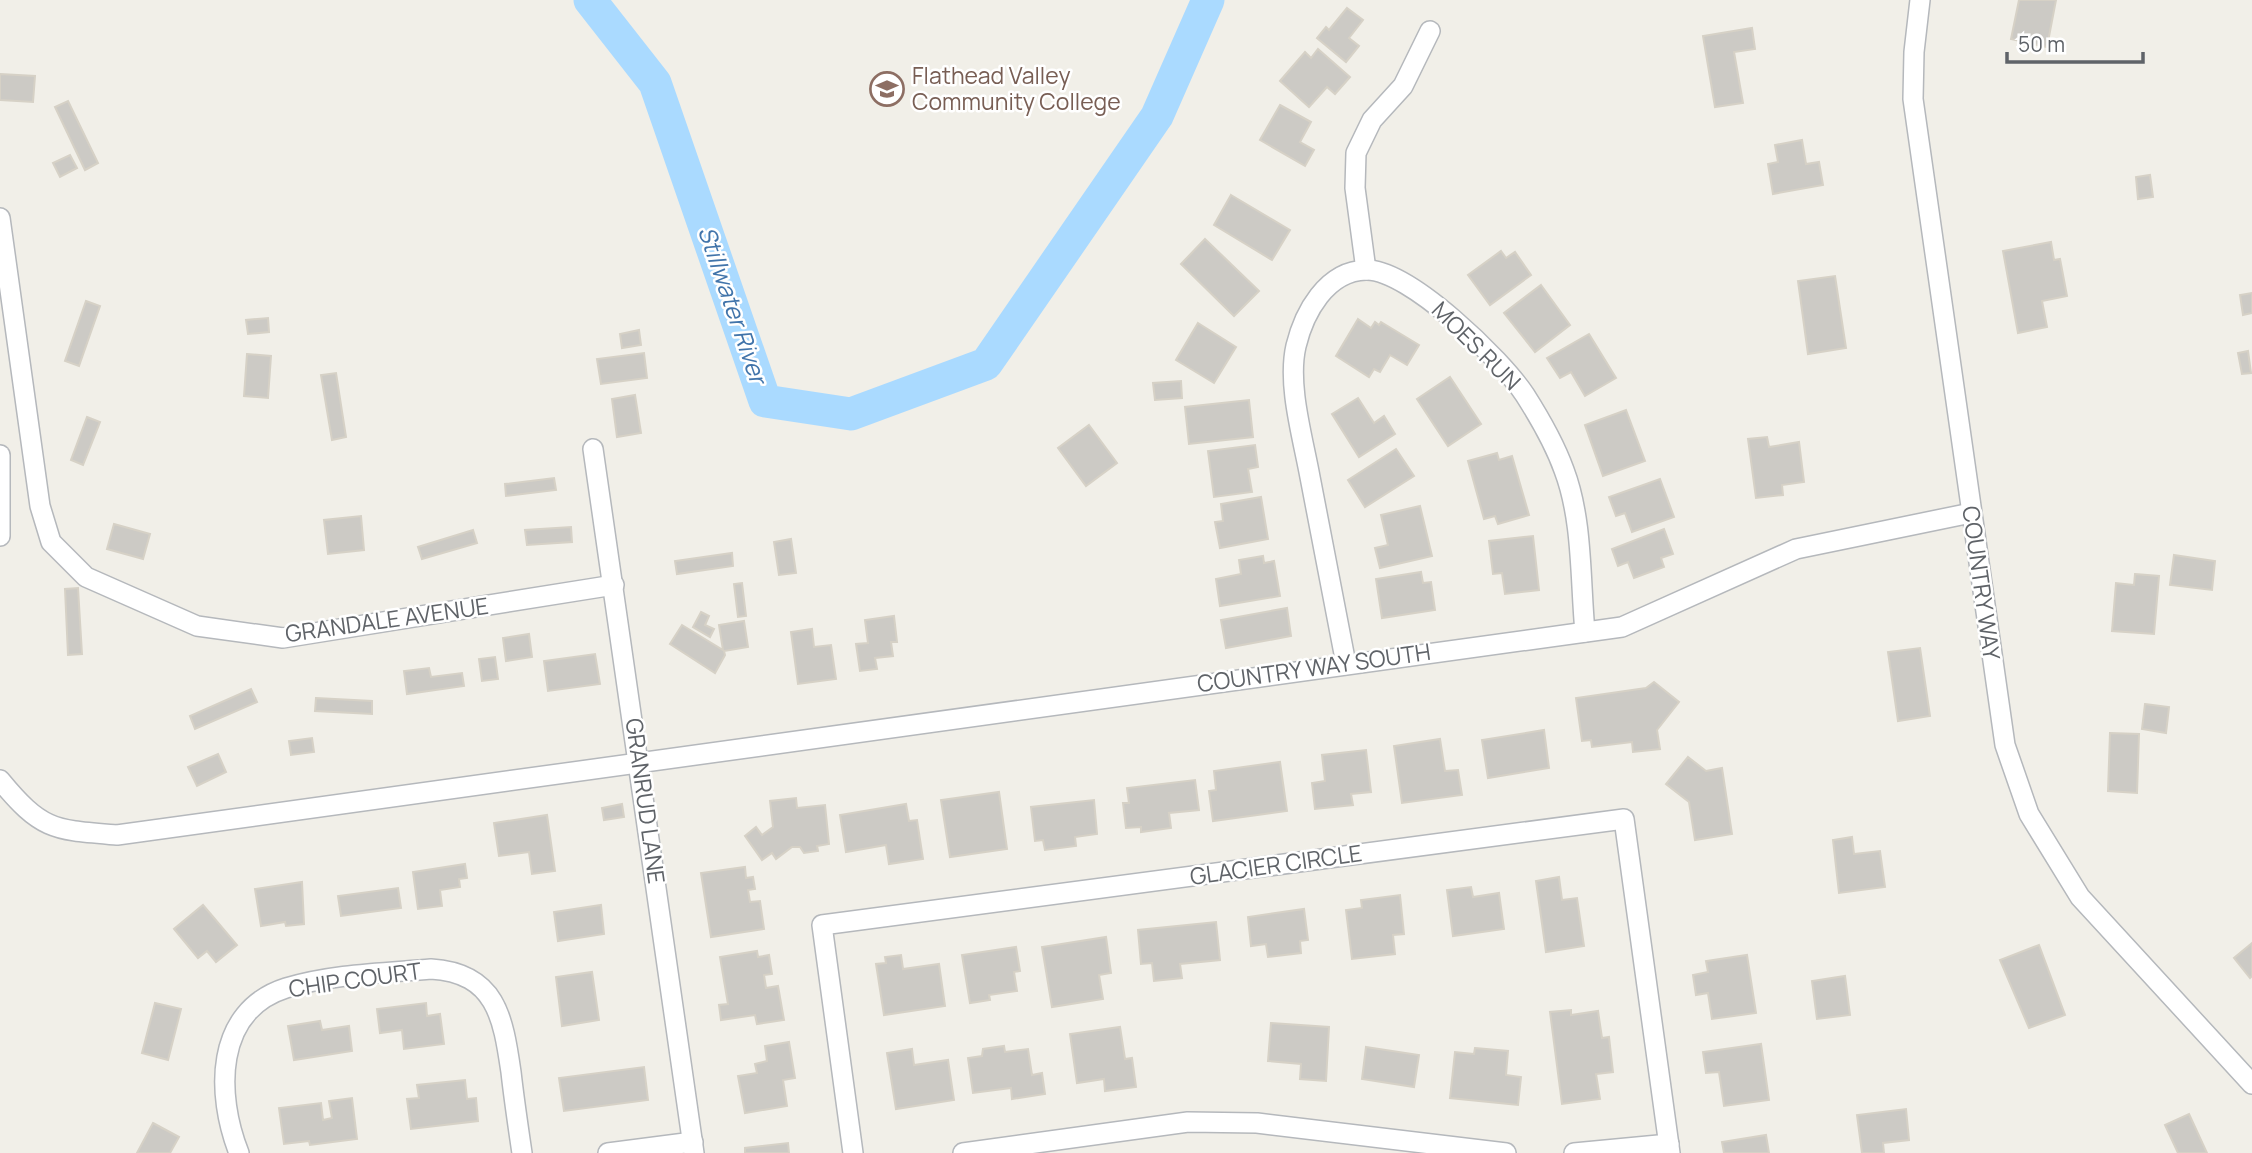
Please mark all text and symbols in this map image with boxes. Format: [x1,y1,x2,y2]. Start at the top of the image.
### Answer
scale bar [2007,21,2144,65]
text: 50 m [2018,30,2065,58]
place label: Flathead Valley Community College [912,59,1121,117]
school or university icon: Flathead Valley Community College [868,70,906,108]
water label: Stillwater River [691,222,777,391]
street label: MOES RUN [1425,294,1528,397]
street label: COUNTRY WAY [1955,504,2009,662]
street label: GRANDALE AVENUE [283,589,491,649]
street label: COUNTRY WAY SOUTH [1195,635,1433,699]
street label: GRANRUD LANE [619,716,673,886]
street label: GLACIER CIRCLE [1188,836,1364,892]
street label: CHIP COURT [287,954,423,1004]

